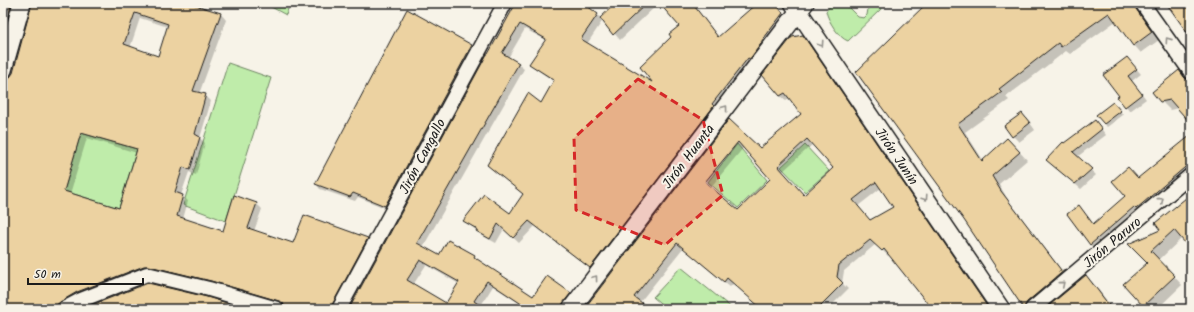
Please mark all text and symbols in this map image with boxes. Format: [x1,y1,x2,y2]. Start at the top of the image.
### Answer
one-way arrow [1165,37,1173,44]
one-way arrow [816,40,824,47]
one-way arrow [720,106,727,113]
street label: Jirón Cangallo [394,115,452,198]
street label: Jirón Huanta [657,120,720,194]
street label: Jirón Junín [869,123,924,190]
one-way arrow [920,193,927,200]
one-way arrow [1157,198,1164,205]
street label: Jirón Paruro [1079,212,1147,274]
scale bar [28,260,143,286]
text: 50 m [34,265,61,284]
one-way arrow [590,275,597,282]
one-way arrow [1057,281,1065,288]

